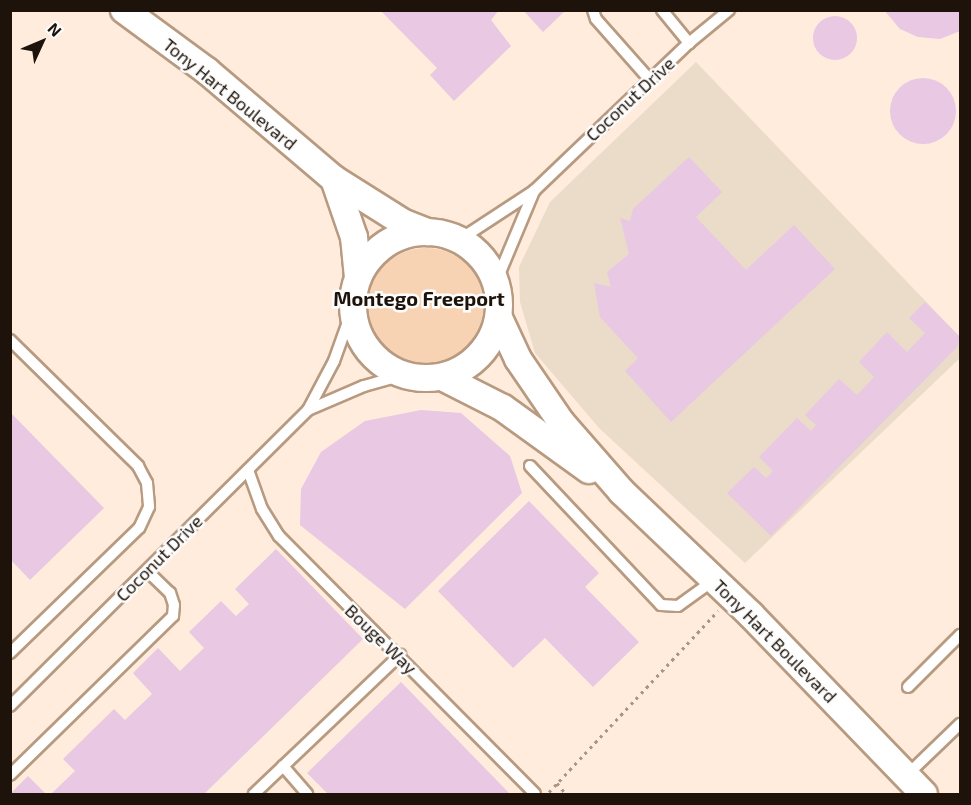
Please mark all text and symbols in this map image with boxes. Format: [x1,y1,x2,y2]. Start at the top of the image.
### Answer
north arrow [12,12,72,72]
text: N [44,18,66,40]
street label: Tony Hart Boulevard [159,33,301,155]
street label: Coconut Drive [581,52,679,146]
district label: Montego Freeport [333,286,505,310]
street label: Coconut Drive [111,510,207,606]
street label: Tony Hart Boulevard [709,575,841,707]
street label: Bouge Way [341,599,421,679]

